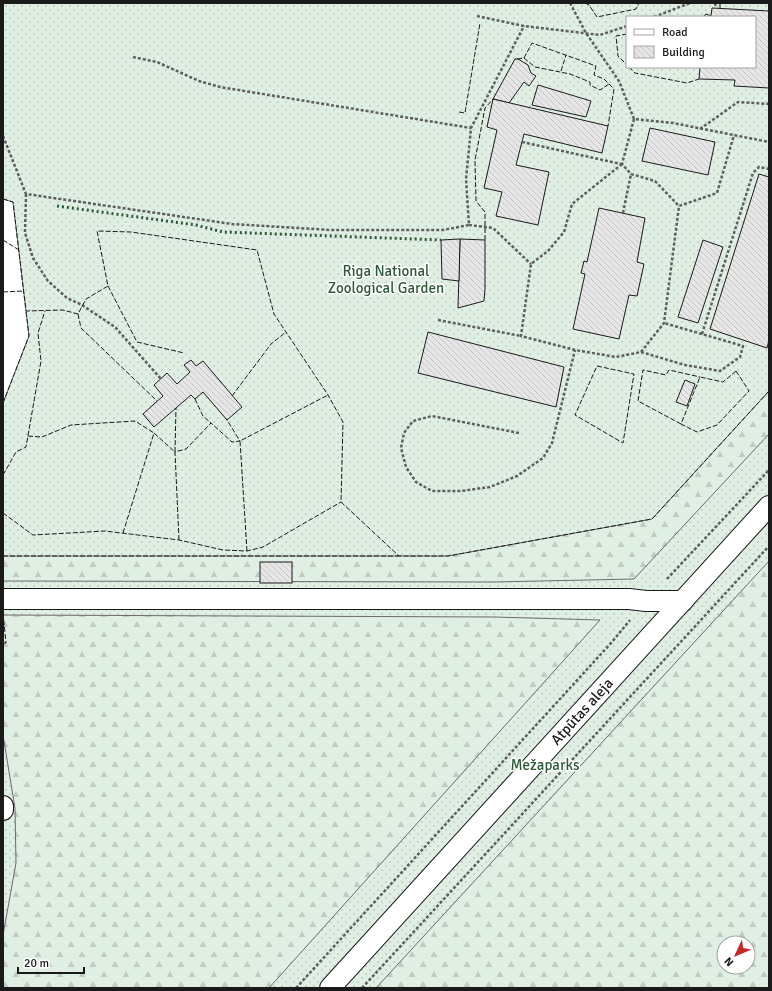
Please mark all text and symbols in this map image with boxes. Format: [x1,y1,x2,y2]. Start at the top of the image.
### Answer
legend [626,16,756,68]
text: Road [662,25,688,40]
text: Building [662,45,705,60]
park label: Riga National Zoological Garden [328,262,444,297]
street label: Atpūtas aleja [547,674,617,749]
park label: Mežaparks [510,756,580,774]
north arrow [716,935,756,975]
scale bar [18,949,84,975]
text: N [722,954,737,969]
text: 20 m [24,956,49,971]

